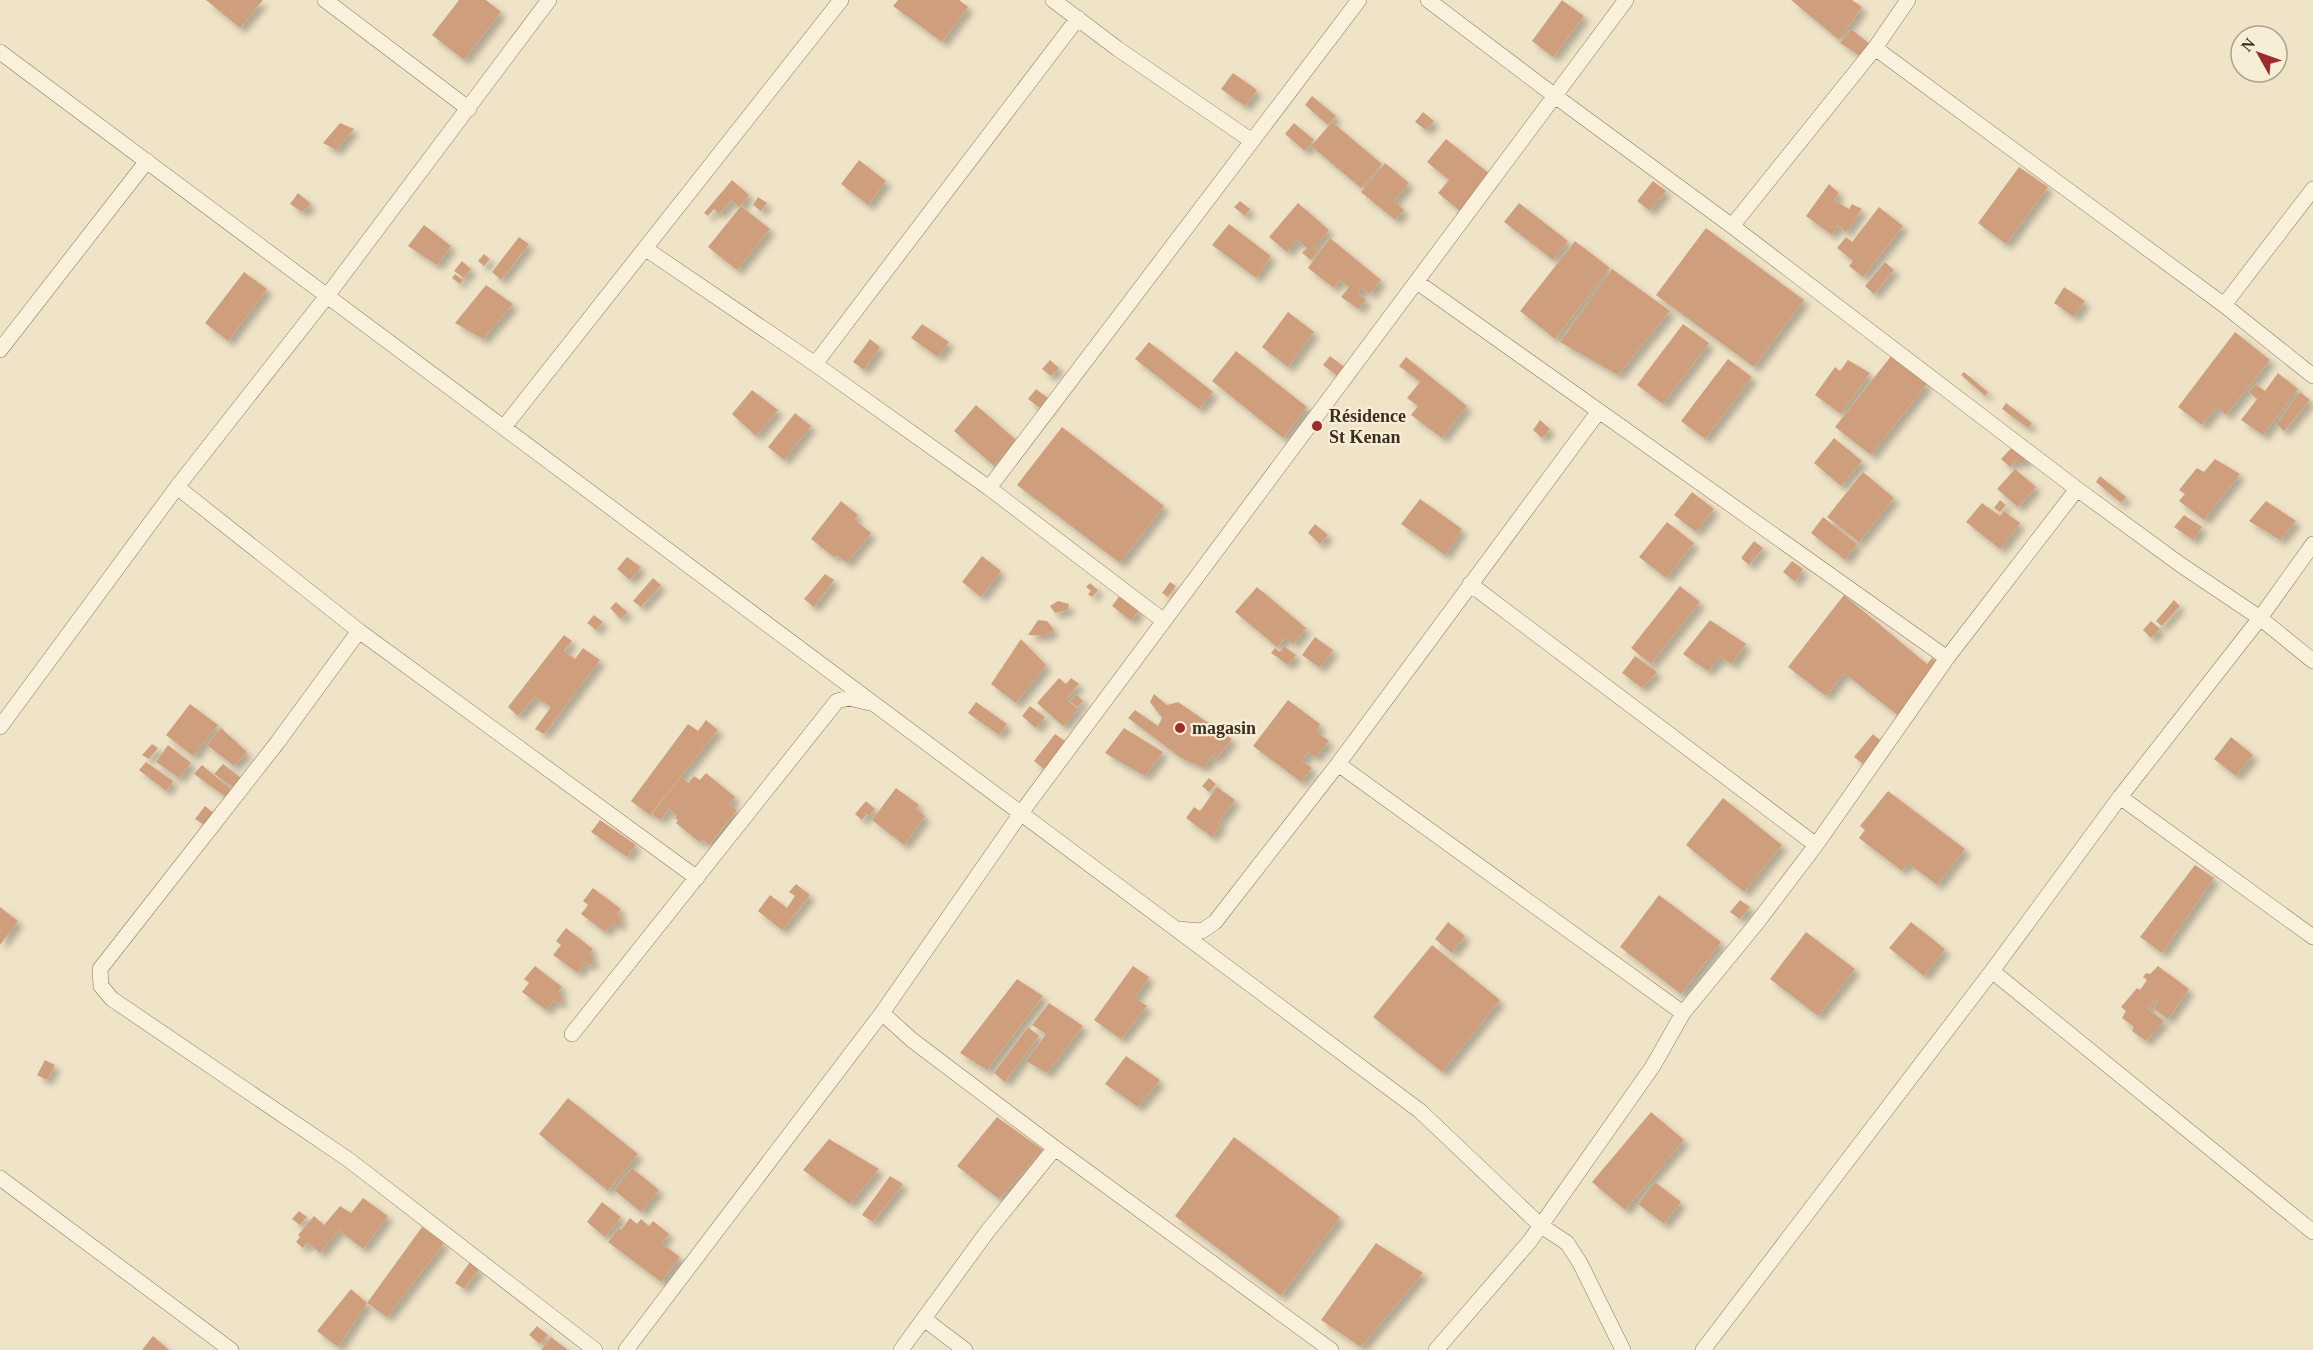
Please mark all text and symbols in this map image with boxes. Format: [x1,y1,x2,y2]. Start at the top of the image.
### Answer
north arrow [2229,24,2289,84]
text: N [2238,34,2258,55]
place label: Résidence St Kenan [1329,406,1406,447]
marker: Résidence St Kenan [1310,419,1324,433]
place label: magasin [1192,718,1256,738]
marker: magasin [1173,721,1187,735]

